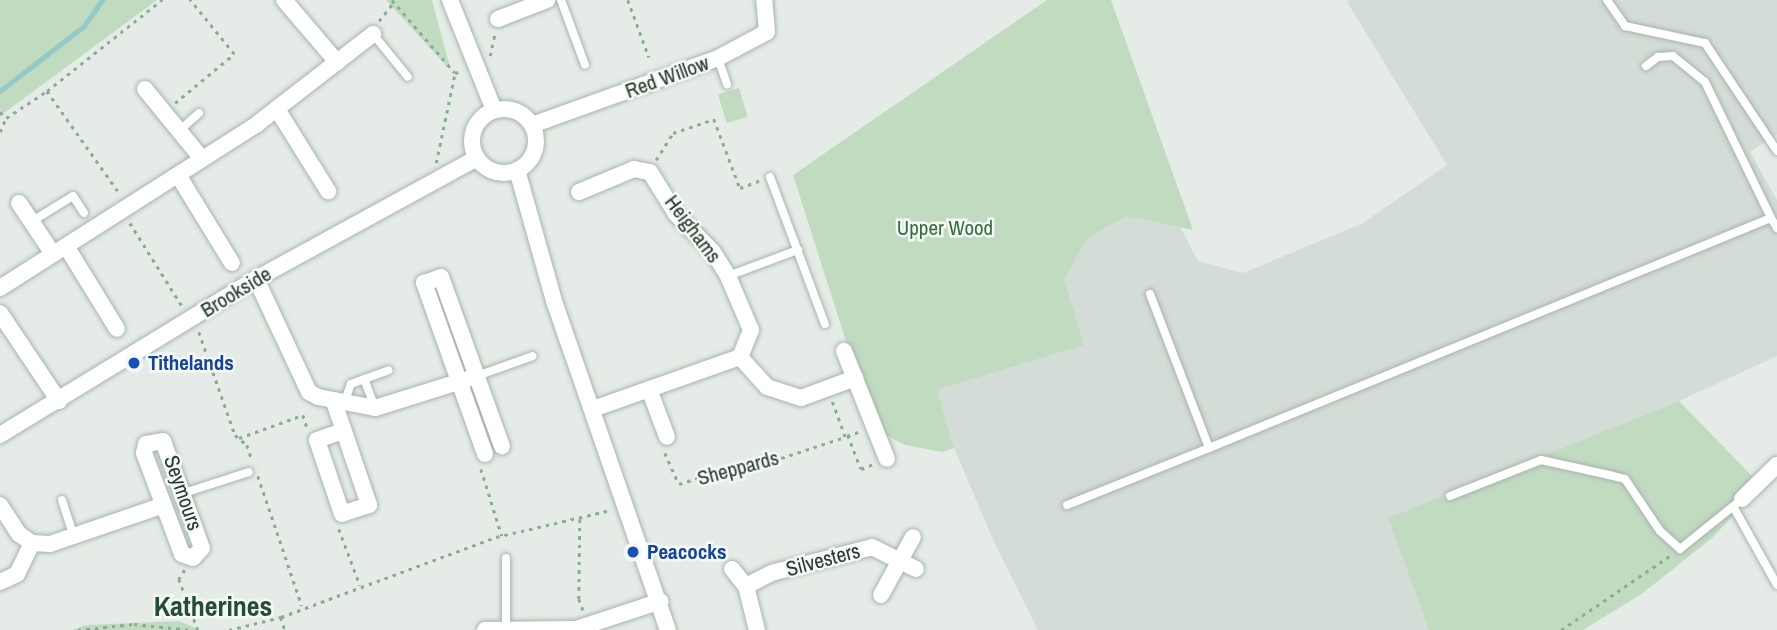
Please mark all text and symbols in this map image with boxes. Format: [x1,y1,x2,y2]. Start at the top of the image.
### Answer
street label: Red Willow [622,50,712,104]
street label: Heighams [659,190,727,268]
park label: Upper Wood [897,215,993,241]
street label: Brookside [196,261,276,323]
place label: Tithelands [148,350,234,376]
marker: Tithelands [126,355,142,371]
street label: Sheppards [695,445,781,491]
street label: Seymours [158,452,208,534]
street label: Silvesters [783,538,863,582]
place label: Peacocks [647,539,726,565]
marker: Peacocks [625,544,641,560]
district label: Katherines [154,589,272,623]

